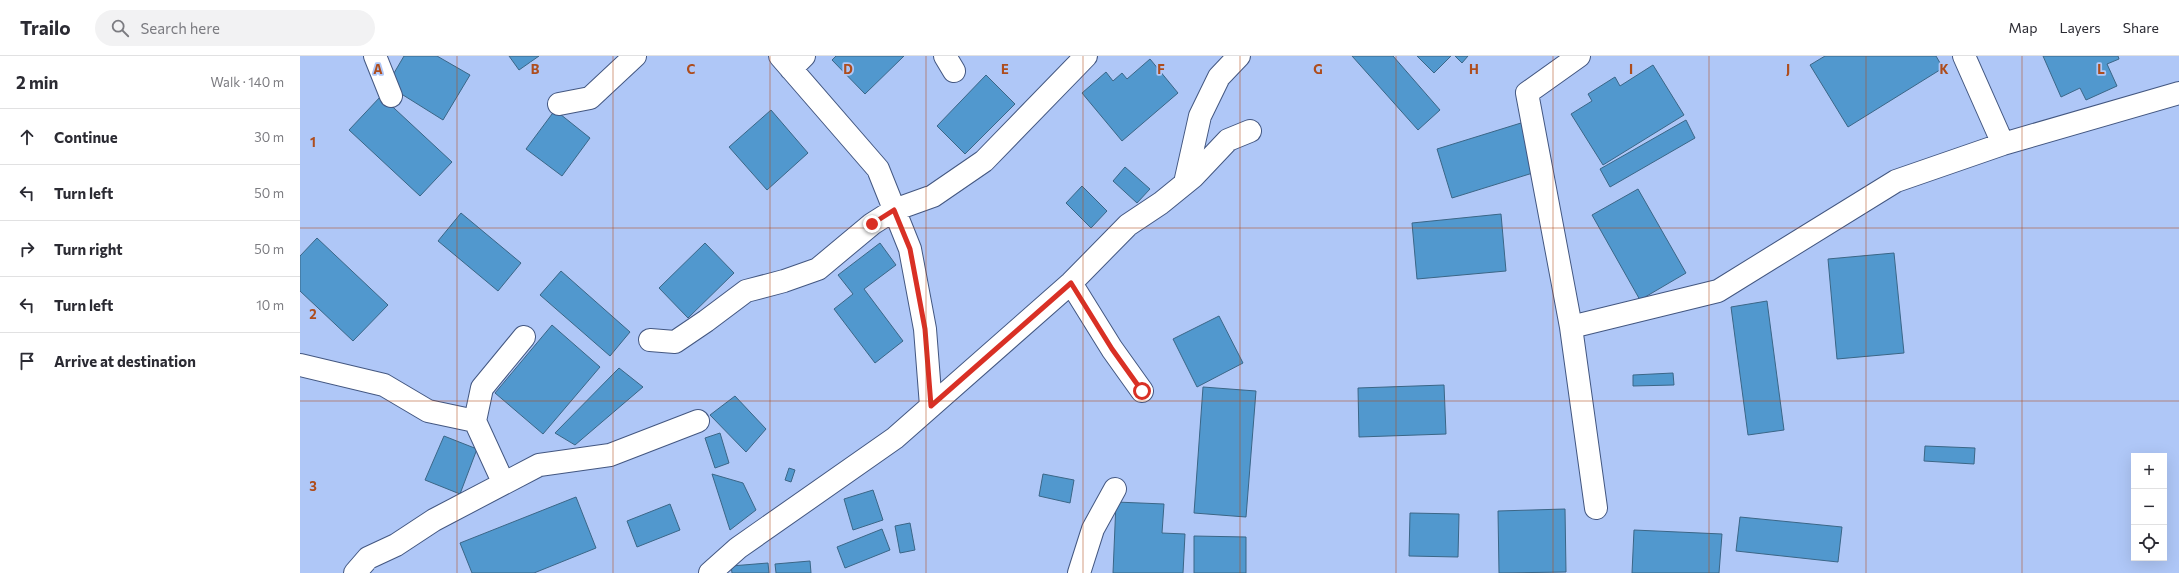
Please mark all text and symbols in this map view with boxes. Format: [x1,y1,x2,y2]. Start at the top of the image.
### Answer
search box [95,10,375,46]
text: Trailo [20,16,71,39]
icon: search [109,17,131,39]
text: Search here [141,19,220,37]
text: Map [2009,19,2037,36]
text: Layers [2059,19,2101,36]
text: Share [2123,19,2159,36]
text: A [373,61,383,77]
text: B [531,61,540,77]
text: C [687,61,696,77]
text: D [843,61,853,77]
text: E [1001,61,1009,77]
text: F [1157,61,1165,77]
text: G [1313,61,1323,77]
text: H [1469,61,1479,77]
text: I [1629,61,1633,77]
text: J [1786,61,1790,77]
text: K [1939,61,1949,77]
text: L [2097,61,2105,77]
text: 2 min [16,72,58,93]
text: Walk · 140 m [211,74,284,90]
icon: ahead [16,126,38,148]
text: Continue [54,128,118,146]
text: 30 m [254,129,284,145]
text: 1 [310,134,316,150]
icon: left [16,182,38,204]
text: Turn left [54,184,113,202]
text: 50 m [254,185,284,201]
route end [863,215,881,233]
icon: right [16,238,38,260]
text: Turn right [54,240,123,258]
text: 50 m [254,241,284,257]
icon: left [16,294,38,316]
text: Turn left [54,296,113,314]
text: 10 m [256,297,284,313]
text: 2 [309,306,317,322]
icon: arrive [16,350,38,372]
text: Arrive at destination [54,352,196,370]
route start [1133,382,1151,400]
map controls [2131,453,2167,561]
button: + [2131,453,2167,489]
text: 3 [309,478,317,494]
button: − [2131,489,2167,525]
button: locate [2131,525,2167,561]

